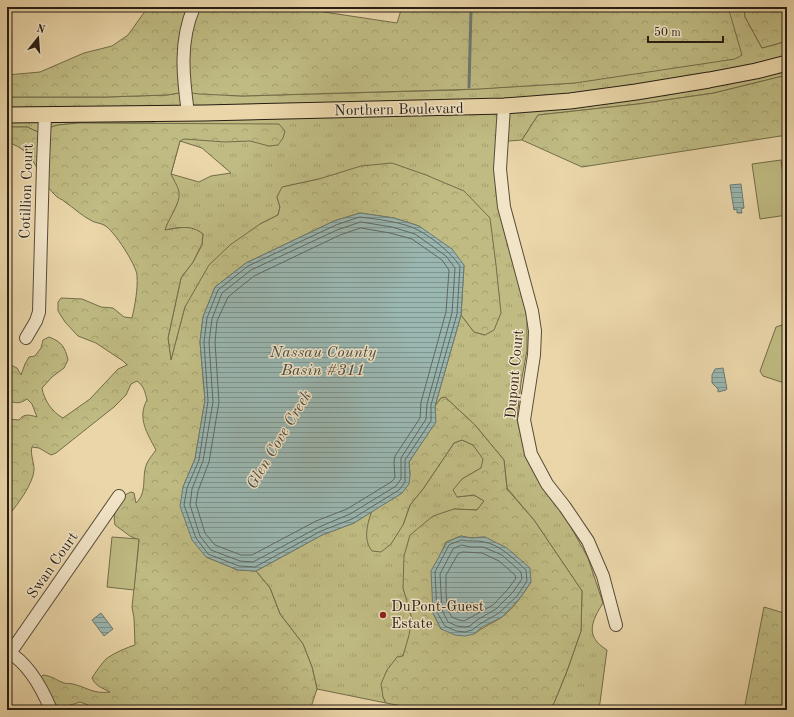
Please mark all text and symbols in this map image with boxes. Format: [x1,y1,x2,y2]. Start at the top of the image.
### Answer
north arrow [18,18,58,58]
scale bar [648,18,723,44]
text: N [35,23,47,37]
text: 50 m [654,26,681,39]
street label: Northern Boulevard [334,102,464,119]
street label: Cotillion Court [18,143,37,239]
street label: Dupont Court [504,329,527,419]
water label: Nassau County Basin #311 [269,345,377,379]
water label: Glen Cove Creek [244,388,315,492]
street label: Swan Court [25,530,81,602]
place label: DuPont-Guest Estate [391,600,484,632]
marker: DuPont-Guest Estate [378,610,388,620]

